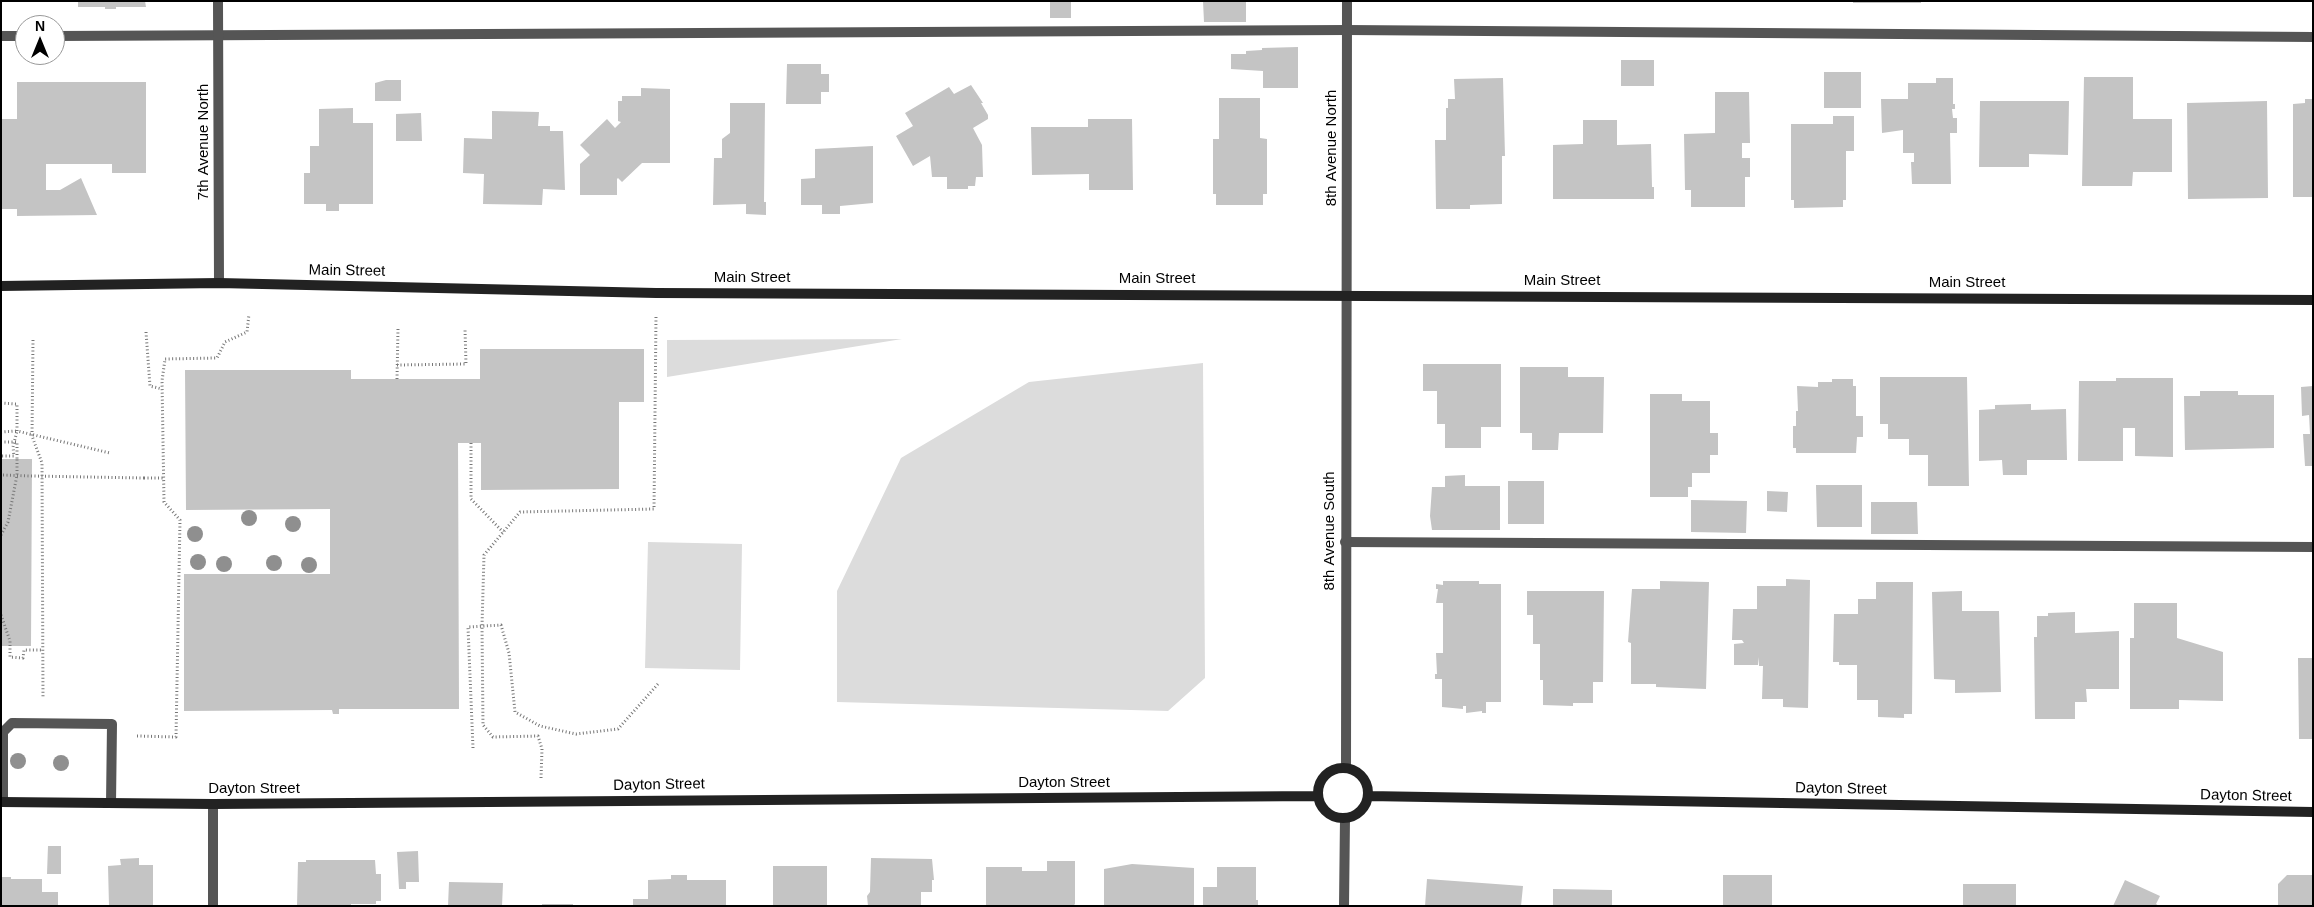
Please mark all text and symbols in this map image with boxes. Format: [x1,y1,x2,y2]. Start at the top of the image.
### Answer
north arrow [15,15,65,65]
text: N [35,18,45,34]
street label: 7th Avenue North [195,84,213,200]
street label: 8th Avenue North [1323,90,1341,206]
street label: Main Street [308,261,386,281]
street label: Main Street [714,269,790,287]
street label: Main Street [1119,270,1195,288]
street label: Main Street [1524,272,1600,290]
street label: Main Street [1929,274,2005,292]
street label: 8th Avenue South [1321,472,1339,590]
street label: Dayton Street [1018,774,1110,792]
street label: Dayton Street [613,775,705,795]
street label: Dayton Street [1795,779,1887,799]
street label: Dayton Street [208,780,300,798]
street label: Dayton Street [2200,786,2292,806]

